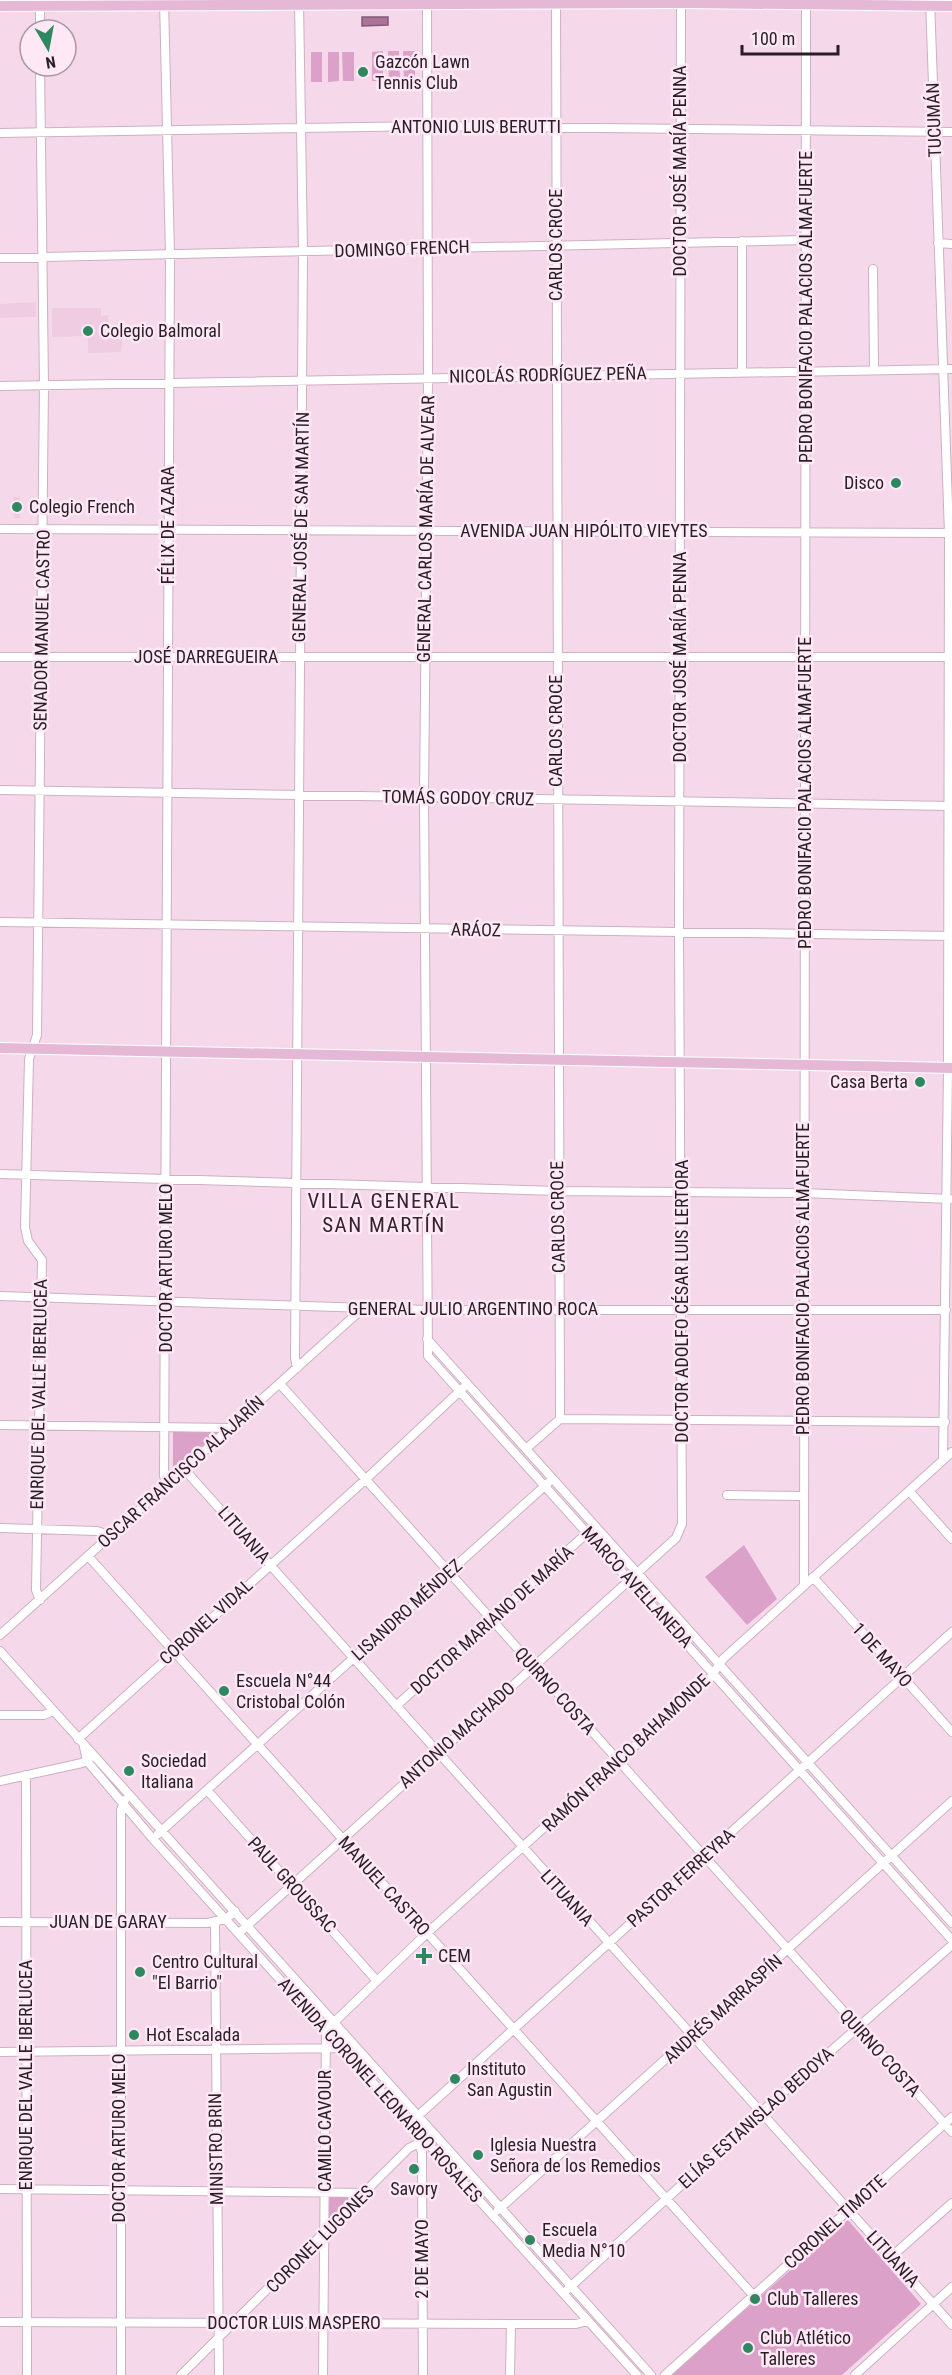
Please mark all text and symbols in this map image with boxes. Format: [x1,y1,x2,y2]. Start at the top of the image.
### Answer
north arrow [18,18,78,78]
scale bar [742,18,838,56]
text: 100 m [751,28,795,49]
place label: Gazcón Lawn Tennis Club [375,51,470,93]
text: N [44,52,57,72]
marker: Gazcón Lawn Tennis Club [356,65,370,79]
street label: DOCTOR JOSÉ MARÍA PENNA [669,65,690,277]
street label: TUCUMÁN [922,82,945,158]
street label: ANTONIO LUIS BERUTTI [391,116,561,137]
street label: PEDRO BONIFACIO PALACIOS ALMAFUERTE [795,151,816,463]
street label: CARLOS CROCE [545,189,566,301]
street label: DOMINGO FRENCH [334,236,470,261]
place label: Colegio Balmoral [100,320,221,341]
marker: Colegio Balmoral [81,324,95,338]
street label: NICOLÁS RODRÍGUEZ PEÑA [449,362,648,387]
street label: GENERAL CARLOS MARÍA DE ALVEAR [413,395,438,663]
street label: GENERAL JOSÉ DE SAN MARTÍN [288,412,313,642]
street label: FÉLIX DE AZARA [157,465,178,584]
place label: Disco [844,472,884,493]
marker: Disco [889,476,903,490]
place label: Colegio French [29,496,135,517]
marker: Colegio French [10,500,24,514]
street label: AVENIDA JUAN HIPÓLITO VIEYTES [460,520,708,541]
street label: SENADOR MANUEL CASTRO [29,529,54,731]
street label: DOCTOR JOSÉ MARÍA PENNA [669,551,690,763]
street label: PEDRO BONIFACIO PALACIOS ALMAFUERTE [794,637,815,949]
street label: JOSÉ DARREGUEIRA [134,646,279,667]
street label: CARLOS CROCE [545,675,566,787]
street label: TOMÁS GODOY CRUZ [382,786,534,809]
street label: ARÁOZ [451,919,501,940]
place label: Casa Berta [830,1071,908,1092]
marker: Casa Berta [913,1075,927,1089]
street label: PEDRO BONIFACIO PALACIOS ALMAFUERTE [792,1123,813,1435]
street label: DOCTOR ADOLFO CÉSAR LUIS LERTORA [671,1159,692,1443]
street label: CARLOS CROCE [546,1161,569,1273]
street label: DOCTOR ARTURO MELO [155,1183,176,1353]
district label: VILLA GENERAL SAN MARTÍN [307,1189,461,1237]
street label: ENRIQUE DEL VALLE IBERLUCEA [26,1278,51,1509]
street label: GENERAL JULIO ARGENTINO ROCA [348,1298,599,1319]
street label: OSCAR FRANCISCO ALAJARÍN [93,1391,268,1552]
street label: LITUANIA [214,1502,275,1568]
street label: MARCO AVELLANEDA [577,1522,698,1652]
street label: DOCTOR MARIANO DE MARÍA [406,1541,578,1698]
street label: LISANDRO MÉNDEZ [347,1555,466,1665]
street label: CORONEL VIDAL [155,1574,257,1669]
street label: 1 DE MAYO [848,1618,917,1691]
street label: QUIRNO COSTA [511,1643,601,1739]
street label: RAMÓN FRANCO BAHAMONDE [538,1669,714,1836]
place label: Escuela N°44 Cristobal Colón [236,1670,345,1712]
street label: ANTONIO MACHADO [394,1677,519,1792]
marker: Escuela N°44 Cristobal Colón [217,1684,231,1698]
place label: Sociedad Italiana [141,1750,207,1792]
marker: Sociedad Italiana [122,1764,136,1778]
street label: PASTOR FERREYRA [623,1824,739,1931]
street label: PAUL GROUSSAC [244,1832,341,1937]
street label: MANUEL CASTRO [334,1832,435,1940]
street label: LITUANIA [537,1865,599,1931]
street label: JUAN DE GARAY [49,1911,167,1932]
place label: CEM [438,1945,471,1966]
marker: CEM [415,1947,433,1965]
street label: ANDRÉS MARRASPÍN [659,1950,786,2067]
place label: Centro Cultural "El Barrio" [152,1951,258,1993]
street label: ENRIQUE DEL VALLE IBERLUCEA [15,1959,36,2190]
marker: Centro Cultural "El Barrio" [133,1965,147,1979]
street label: AVENIDA CORONEL LEONARDO ROSALES [274,1973,487,2206]
street label: QUIRNO COSTA [836,2005,926,2101]
place label: Hot Escalada [146,2024,240,2045]
marker: Hot Escalada [127,2028,141,2042]
street label: ELÍAS ESTANISLAO BEDOYA [674,2042,838,2193]
street label: DOCTOR ARTURO MELO [108,2053,129,2223]
place label: Instituto San Agustin [467,2058,552,2100]
street label: CAMILO CAVOUR [314,2070,335,2192]
marker: Instituto San Agustin [448,2072,462,2086]
street label: MINISTRO BRIN [204,2093,227,2205]
place label: Iglesia Nuestra Señora de los Remedios [490,2134,661,2176]
marker: Iglesia Nuestra Señora de los Remedios [471,2148,485,2162]
marker: Savory [407,2162,421,2176]
street label: CORONEL TIMOTE [779,2170,890,2273]
place label: Savory [390,2178,438,2199]
street label: CORONEL LUGONES [262,2181,378,2297]
street label: 2 DE MAYO [411,2219,432,2299]
place label: Escuela Media N°10 [542,2219,626,2261]
street label: LITUANIA [863,2226,925,2292]
marker: Escuela Media N°10 [523,2233,537,2247]
place label: Club Talleres [767,2288,858,2309]
marker: Club Talleres [748,2292,762,2306]
street label: DOCTOR LUIS MASPERO [207,2312,381,2333]
place label: Club Atlético Talleres [760,2327,851,2369]
marker: Club Atlético Talleres [741,2341,755,2355]

